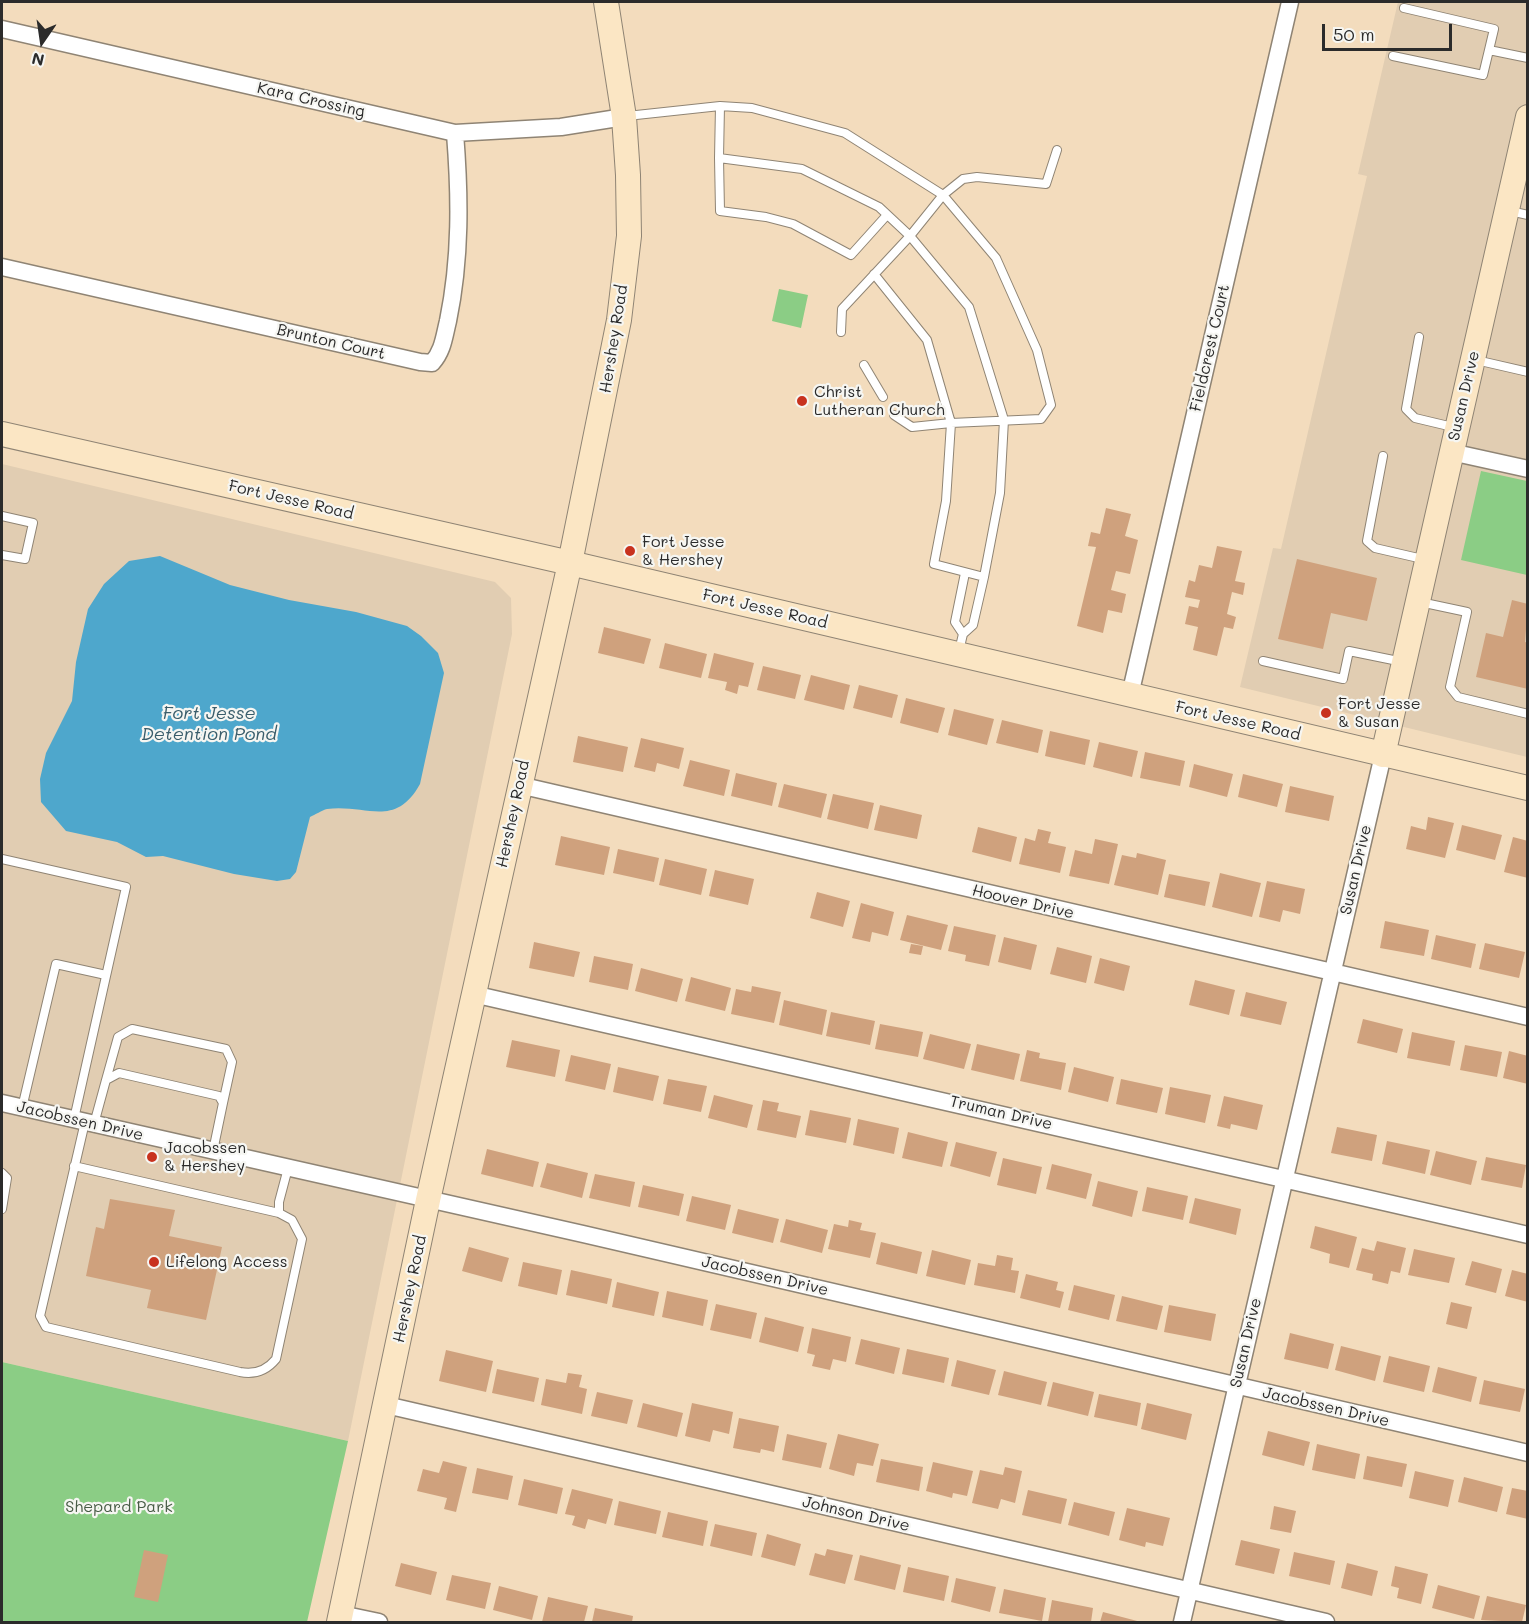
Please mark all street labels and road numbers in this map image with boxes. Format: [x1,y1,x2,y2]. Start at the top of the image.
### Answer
street label: Kara Crossing [255,78,367,122]
street label: Hershey Road [596,283,632,395]
street label: Fieldcrest Court [1186,283,1234,413]
street label: Brunton Court [275,320,387,364]
street label: Susan Drive [1444,349,1484,443]
street label: Fort Jesse Road [227,476,355,524]
street label: Fort Jesse Road [701,585,829,633]
street label: Fort Jesse Road [1174,697,1302,745]
street label: Hershey Road [492,759,534,869]
street label: Susan Drive [1336,823,1376,917]
street label: Hoover Drive [970,881,1076,923]
street label: Truman Drive [948,1092,1054,1134]
street label: Jacobssen Drive [15,1097,145,1145]
street label: Hershey Road [389,1234,431,1344]
street label: Jacobssen Drive [700,1252,830,1300]
street label: Susan Drive [1226,1296,1266,1390]
street label: Jacobssen Drive [1261,1383,1391,1431]
street label: Johnson Drive [800,1492,912,1536]

